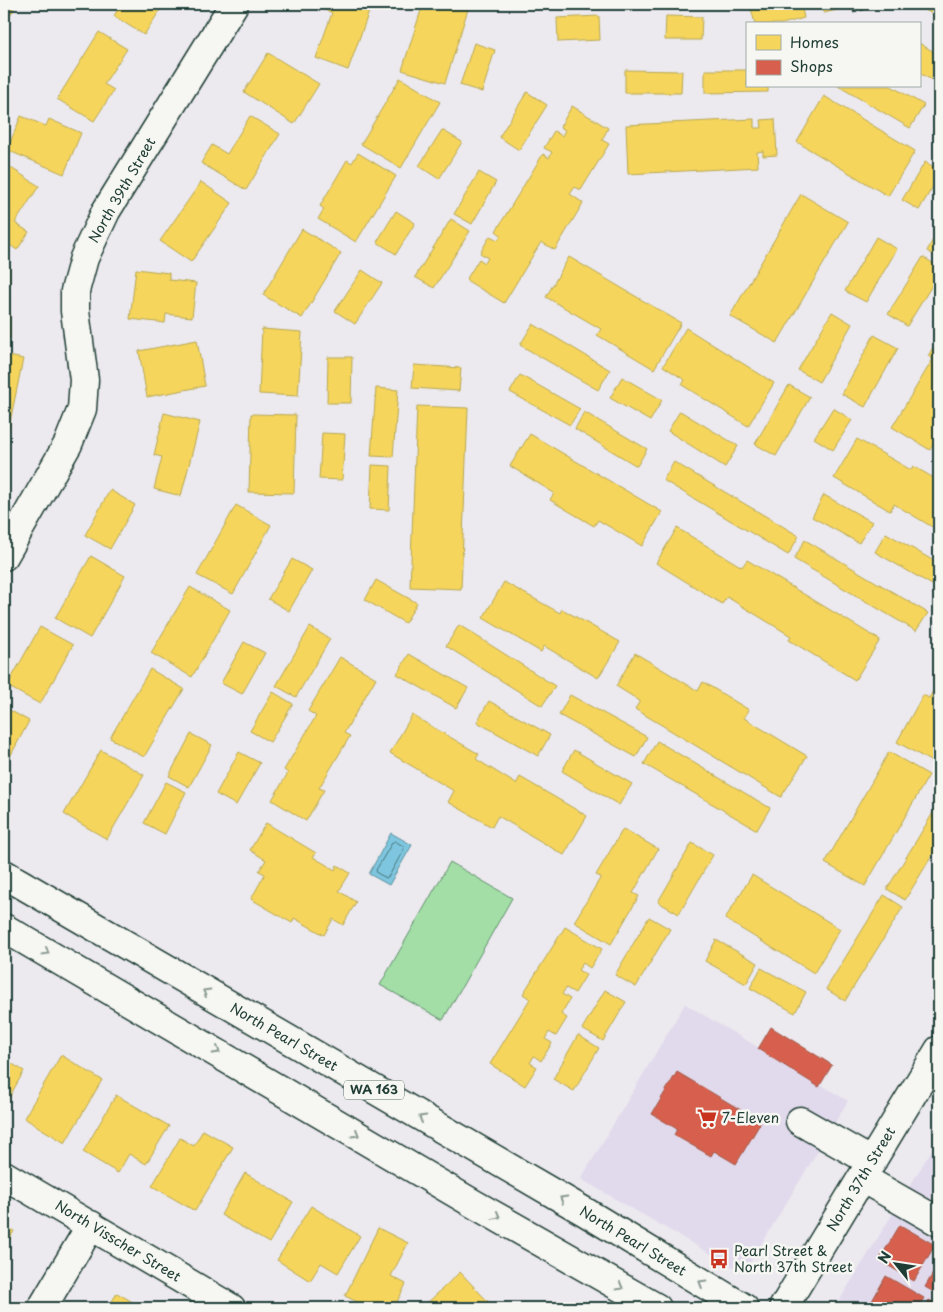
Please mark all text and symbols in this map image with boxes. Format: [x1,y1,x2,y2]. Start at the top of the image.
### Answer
legend [746,22,920,88]
text: Homes [790,30,839,53]
text: Shops [790,54,833,77]
street label: North 39th Street [83,133,161,246]
one-way arrow [40,946,49,956]
one-way arrow [202,989,211,999]
street label: North Pearl Street [226,997,342,1076]
one-way arrow [211,1045,220,1055]
road number: WA 163 [344,1080,404,1100]
supermarket icon: 7-Eleven [696,1107,718,1129]
place label: 7-Eleven [722,1107,779,1128]
one-way arrow [419,1114,428,1124]
street label: North 37th Street [821,1122,900,1235]
one-way arrow [351,1128,360,1138]
street label: North Visscher Street [51,1195,186,1287]
one-way arrow [559,1195,568,1205]
street label: North Pearl Street [576,1200,691,1281]
one-way arrow [491,1210,500,1220]
place label: Pearl Street & North 37th Street [734,1240,853,1277]
north arrow [870,1240,920,1290]
text: N [872,1247,896,1267]
bus stop icon: Pearl Street & North 37th Street [708,1248,730,1270]
one-way arrow [699,1279,708,1289]
one-way arrow [615,1281,624,1291]

